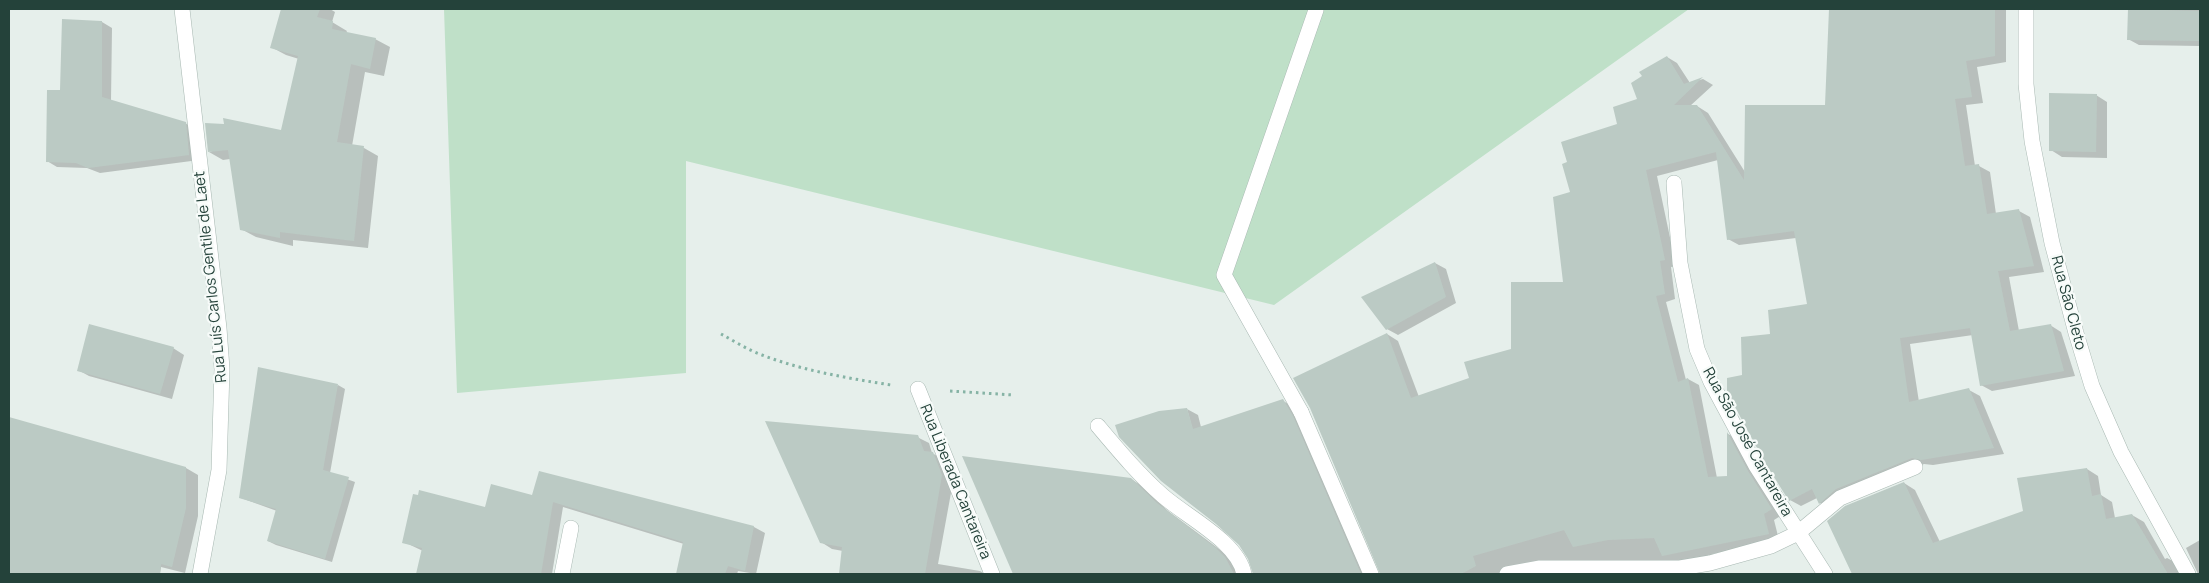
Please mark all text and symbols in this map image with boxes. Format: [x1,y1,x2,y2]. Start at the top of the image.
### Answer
street label: Rua Luís Carlos Gentile de Laet [191,170,231,384]
street label: Rua São Cleto [2047,254,2089,352]
street label: Rua São José Cantareira [1698,364,1796,520]
street label: Rua Liberada Cantareira [916,402,994,562]

